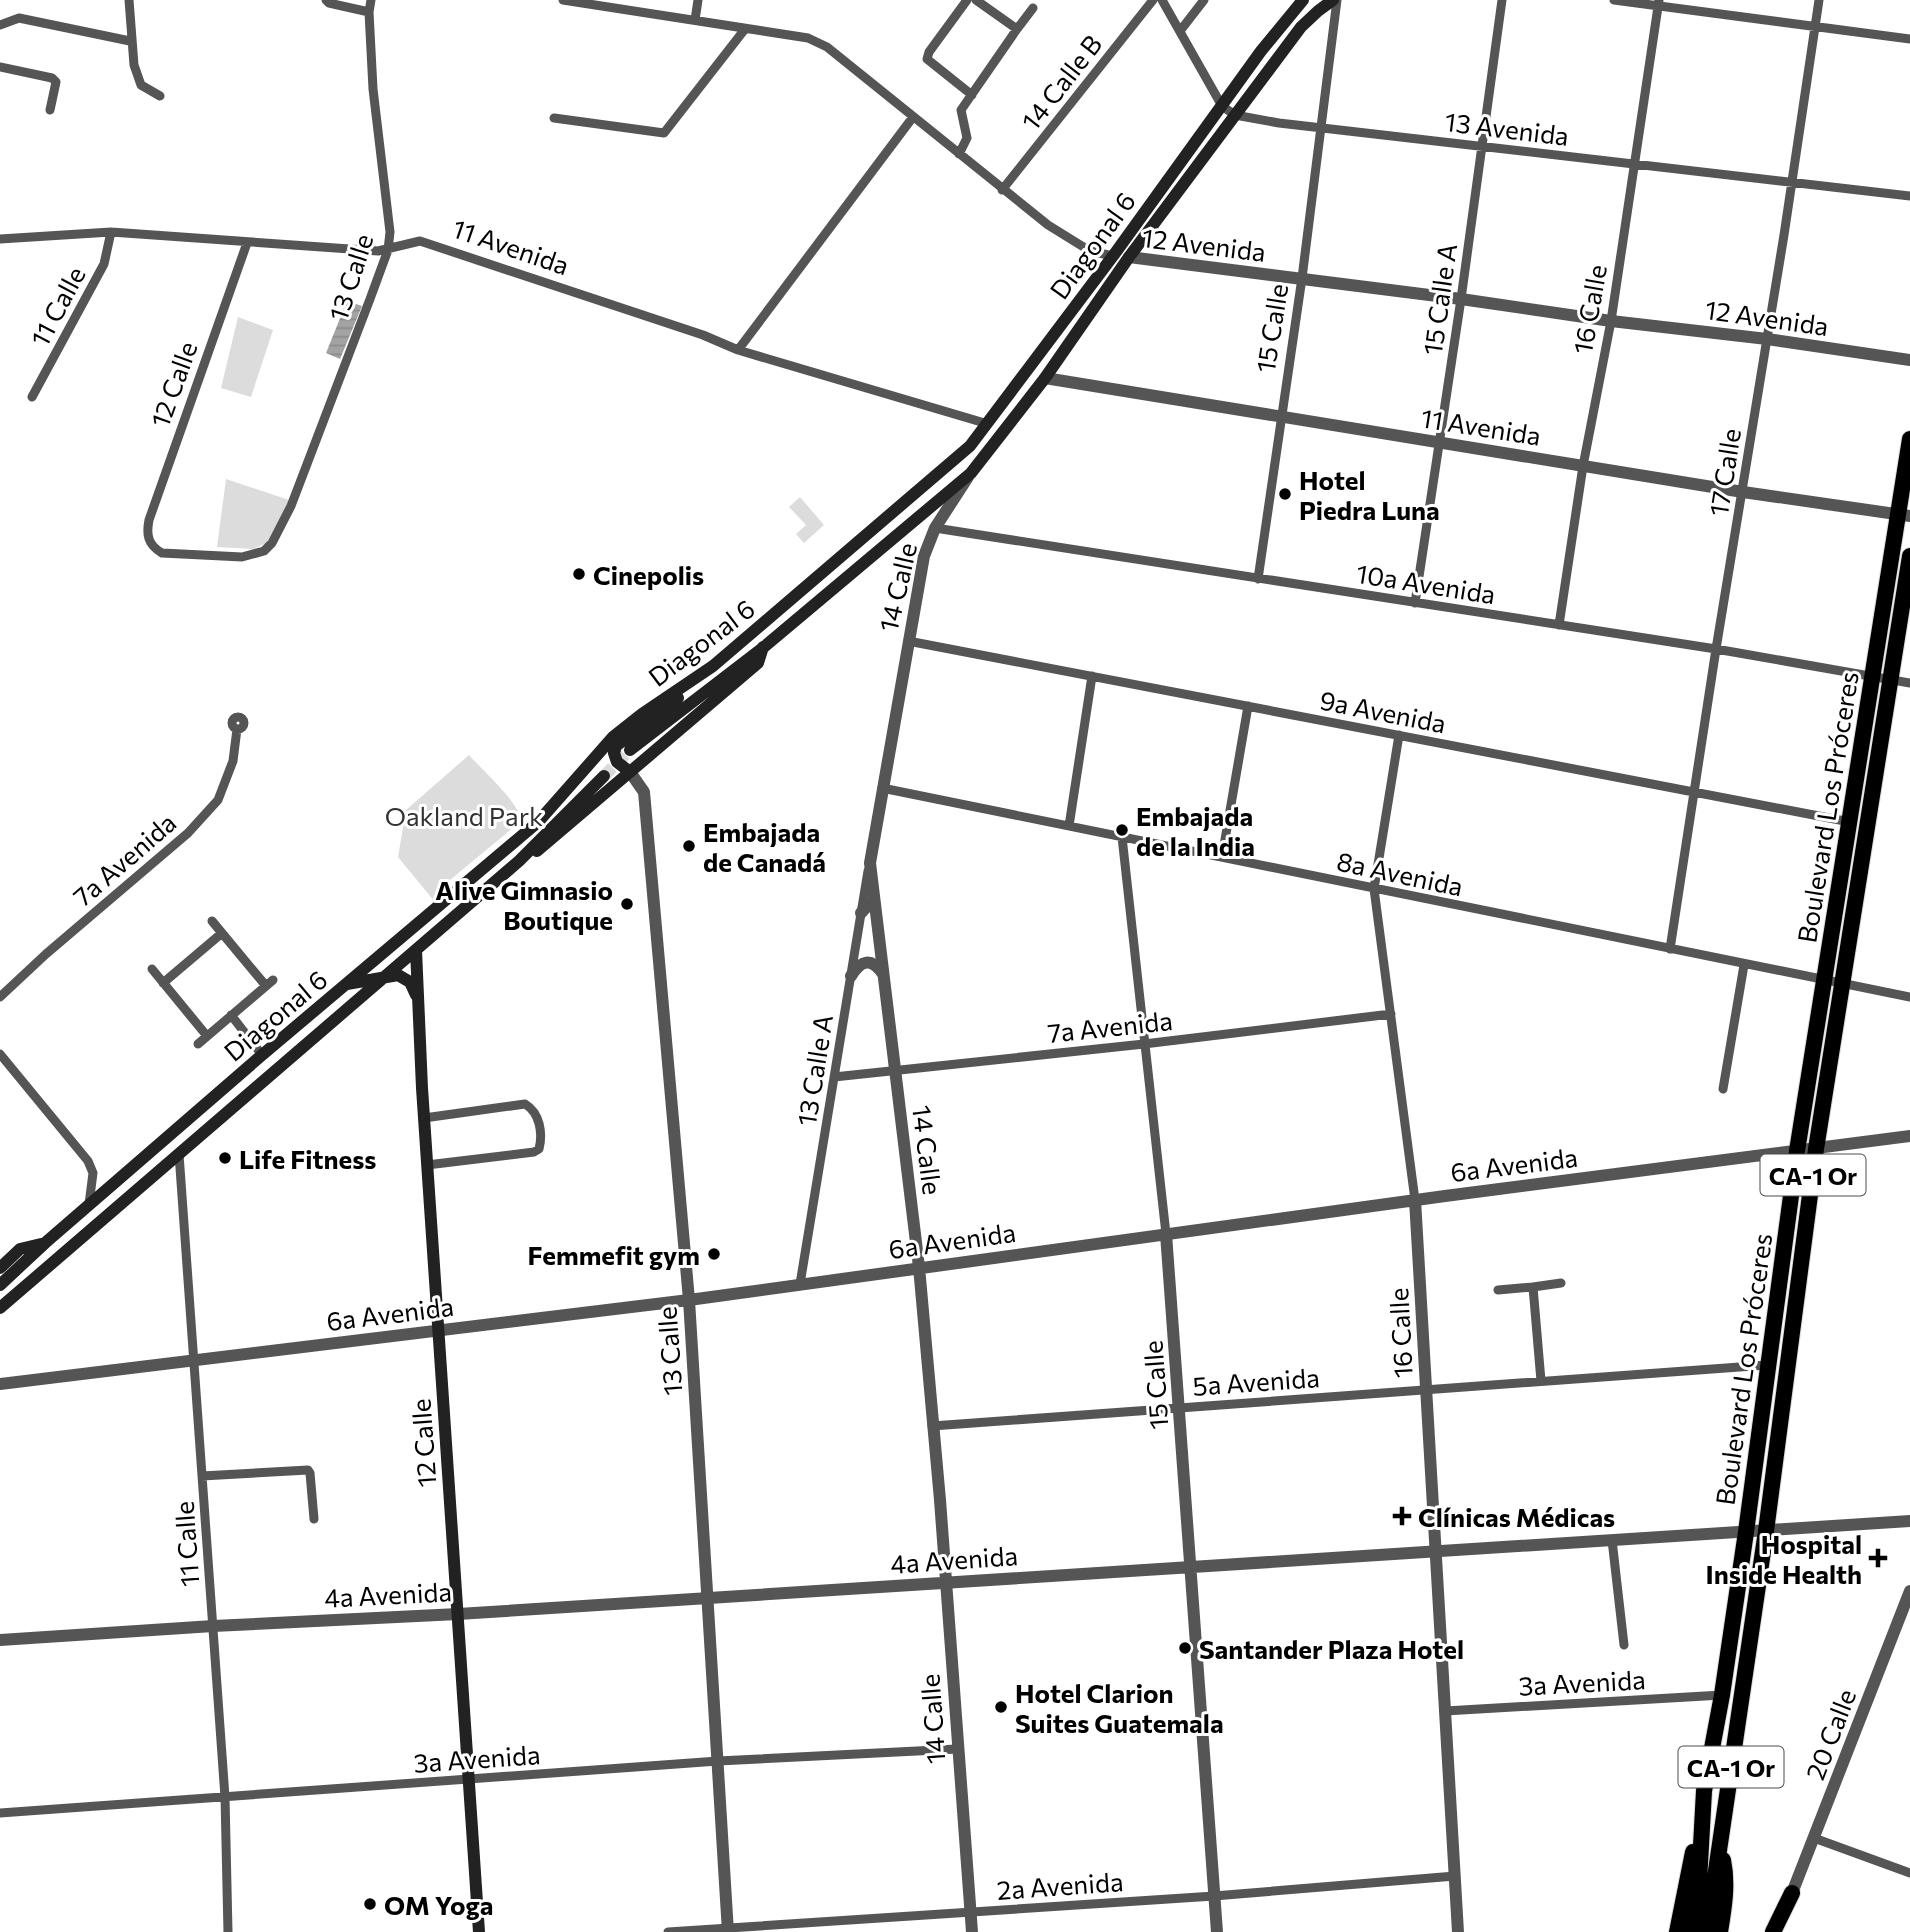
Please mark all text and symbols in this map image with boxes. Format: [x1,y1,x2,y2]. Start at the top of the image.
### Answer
street label: 14 Calle B [1014,28,1108,136]
street label: 13 Avenida [1443,105,1571,151]
street label: Diagonal 6 [1043,185,1141,305]
street label: 11 Avenida [449,212,573,280]
street label: 12 Avenida [1140,221,1268,267]
street label: 13 Calle [321,230,379,324]
street label: 15 Calle A [1416,241,1462,357]
street label: 11 Calle [23,261,91,351]
street label: 16 Calle [1566,262,1612,356]
street label: 15 Calle [1249,281,1293,375]
street label: 12 Avenida [1703,293,1831,341]
street label: 12 Calle [143,337,203,431]
street label: 11 Avenida [1419,401,1543,451]
street label: 17 Calle [1702,426,1746,518]
place label: Hotel Piedra Luna [1299,464,1440,525]
marker: Hotel Piedra Luna [1277,486,1293,502]
street label: 14 Calle [872,540,922,634]
street label: 10a Avenida [1354,557,1498,609]
place label: Cinepolis [593,559,704,590]
marker: Cinepolis [571,566,587,582]
street label: Diagonal 6 [642,592,760,692]
street label: Boulevard Los Próceres [1790,669,1864,945]
street label: 9a Avenida [1317,684,1449,738]
park label: Oakland Park [385,800,543,831]
place label: Embajada de la India [1136,800,1255,861]
street label: 7a Avenida [66,806,182,912]
place label: Embajada de Canadá [703,816,826,877]
marker: Embajada de la India [1114,822,1130,838]
marker: Embajada de Canadá [681,838,697,854]
street label: 8a Avenida [1334,845,1466,901]
place label: Alive Gimnasio Boutique [435,874,613,935]
marker: Alive Gimnasio Boutique [619,896,635,912]
street label: Diagonal 6 [217,963,333,1067]
street label: 7a Avenida [1046,1004,1174,1048]
street label: 13 Calle A [790,1012,838,1128]
street label: 14 Calle [907,1103,949,1197]
street label: 6a Avenida [1449,1141,1579,1187]
place label: Life Fitness [239,1143,376,1174]
marker: Life Fitness [217,1150,233,1166]
road number: CA-1 Or [1760,1154,1866,1196]
street label: 6a Avenida [886,1216,1018,1264]
street label: Boulevard Los Próceres [1709,1231,1777,1507]
place label: Femmefit gym [528,1239,700,1270]
marker: Femmefit gym [706,1246,722,1262]
street label: 16 Calle [1382,1287,1418,1379]
street label: 6a Avenida [325,1290,455,1336]
street label: 13 Calle [650,1305,688,1397]
street label: 15 Calle [1136,1339,1174,1431]
street label: 5a Avenida [1191,1361,1321,1401]
street label: 12 Calle [404,1398,442,1488]
street label: 11 Calle [168,1500,204,1588]
place label: Clínicas Médicas [1418,1501,1615,1532]
marker: Clínicas Médicas [1392,1506,1412,1526]
place label: Hospital Inside Health [1706,1528,1862,1589]
street label: 4a Avenida [889,1539,1019,1579]
marker: Hospital Inside Health [1868,1548,1888,1568]
street label: 4a Avenida [323,1575,453,1613]
place label: Santander Plaza Hotel [1199,1633,1464,1664]
marker: Santander Plaza Hotel [1177,1640,1193,1656]
street label: 3a Avenida [1518,1663,1646,1701]
street label: 14 Calle [913,1673,951,1765]
place label: Hotel Clarion Suites Guatemala [1015,1677,1224,1738]
street label: 20 Calle [1799,1684,1861,1784]
marker: Hotel Clarion Suites Guatemala [993,1699,1009,1715]
street label: 3a Avenida [412,1738,542,1778]
road number: CA-1 Or [1678,1746,1784,1787]
street label: 2a Avenida [996,1865,1124,1905]
place label: OM Yoga [384,1889,493,1920]
marker: OM Yoga [362,1896,378,1912]

